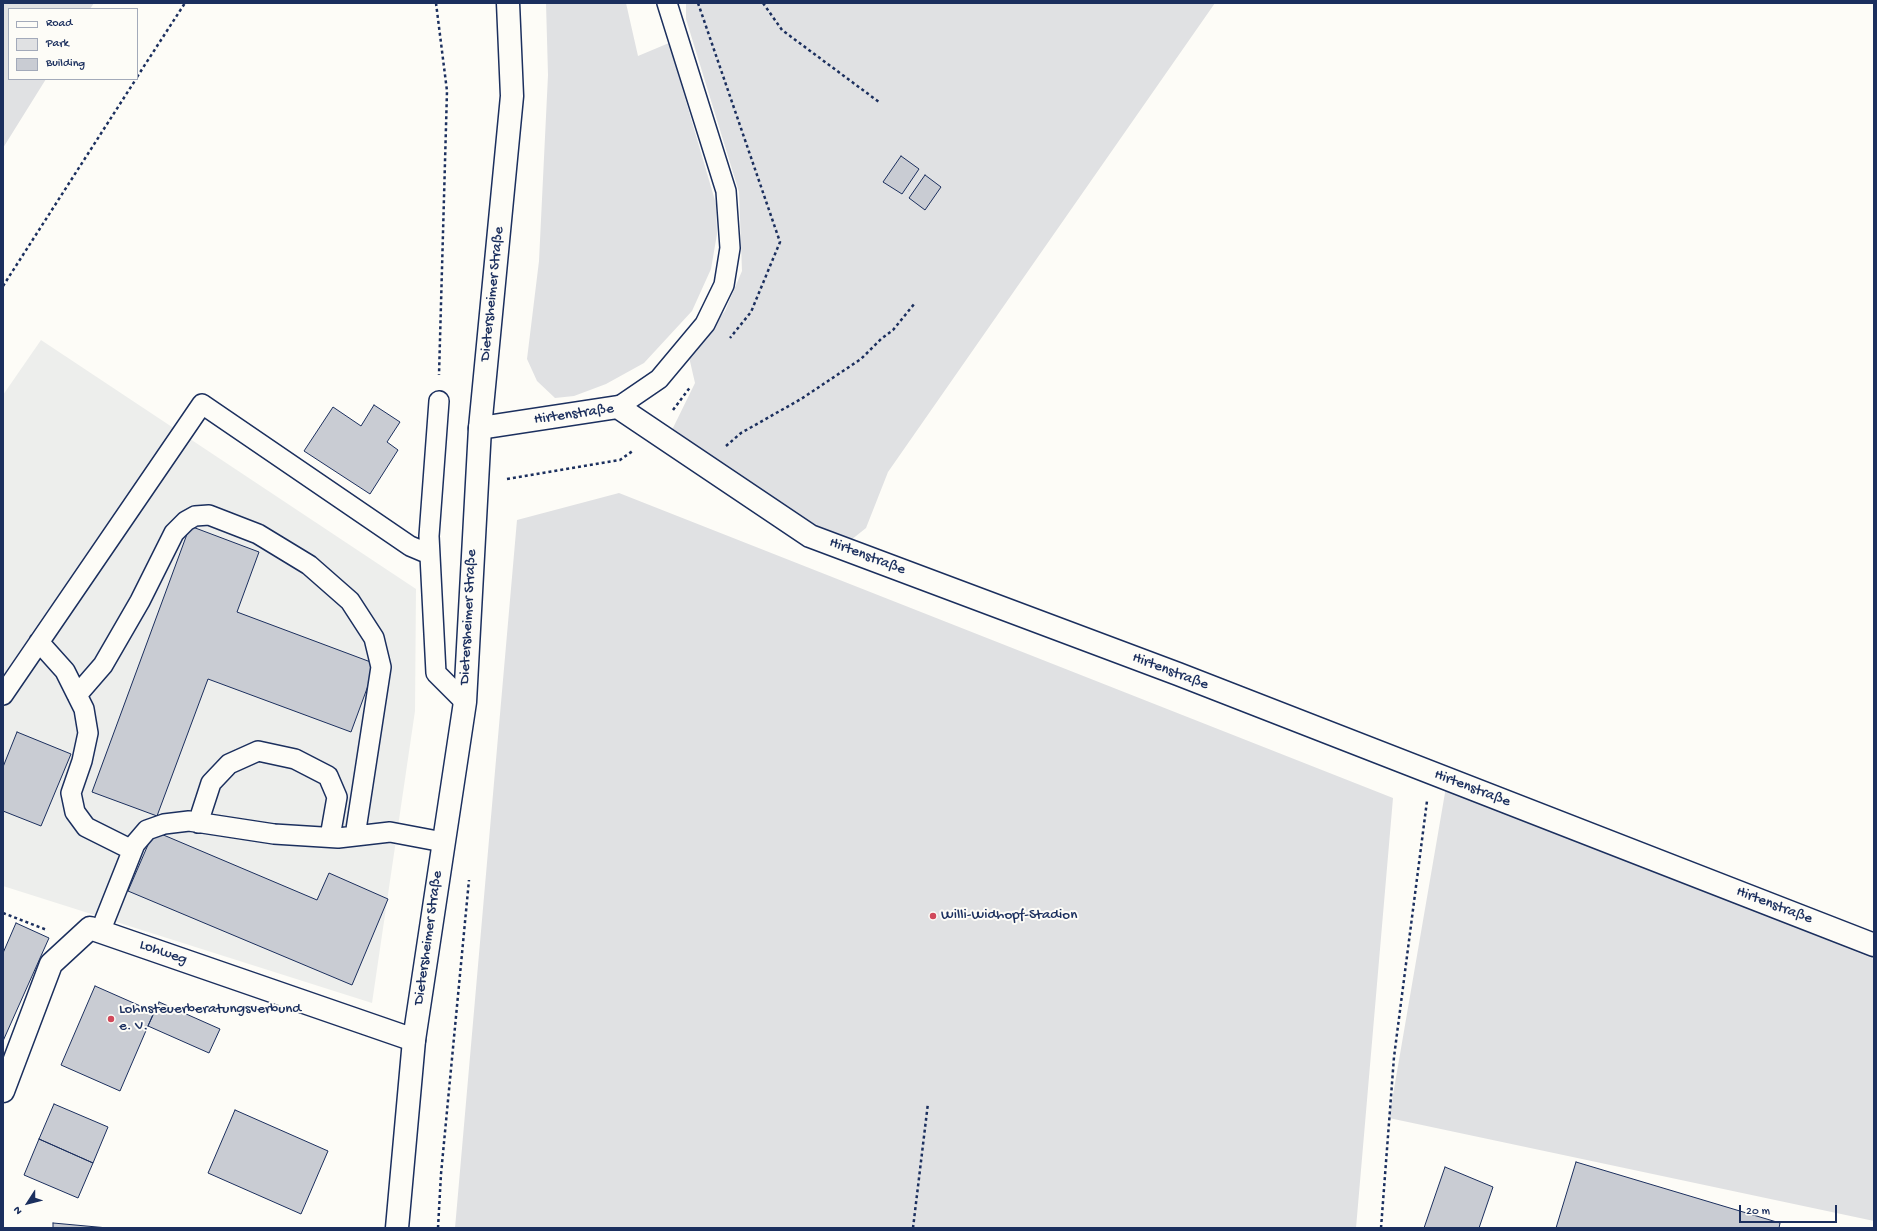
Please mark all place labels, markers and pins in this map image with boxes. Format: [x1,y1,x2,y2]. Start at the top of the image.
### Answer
place label: Willi-Widhopf-Stadion [941,907,1077,925]
marker: Willi-Widhopf-Stadion [928,911,938,921]
place label: Lohnsteuerberatungsverbund e. V. [119,1001,301,1036]
marker: Lohnsteuerberatungsverbund e. V. [106,1014,116,1024]

